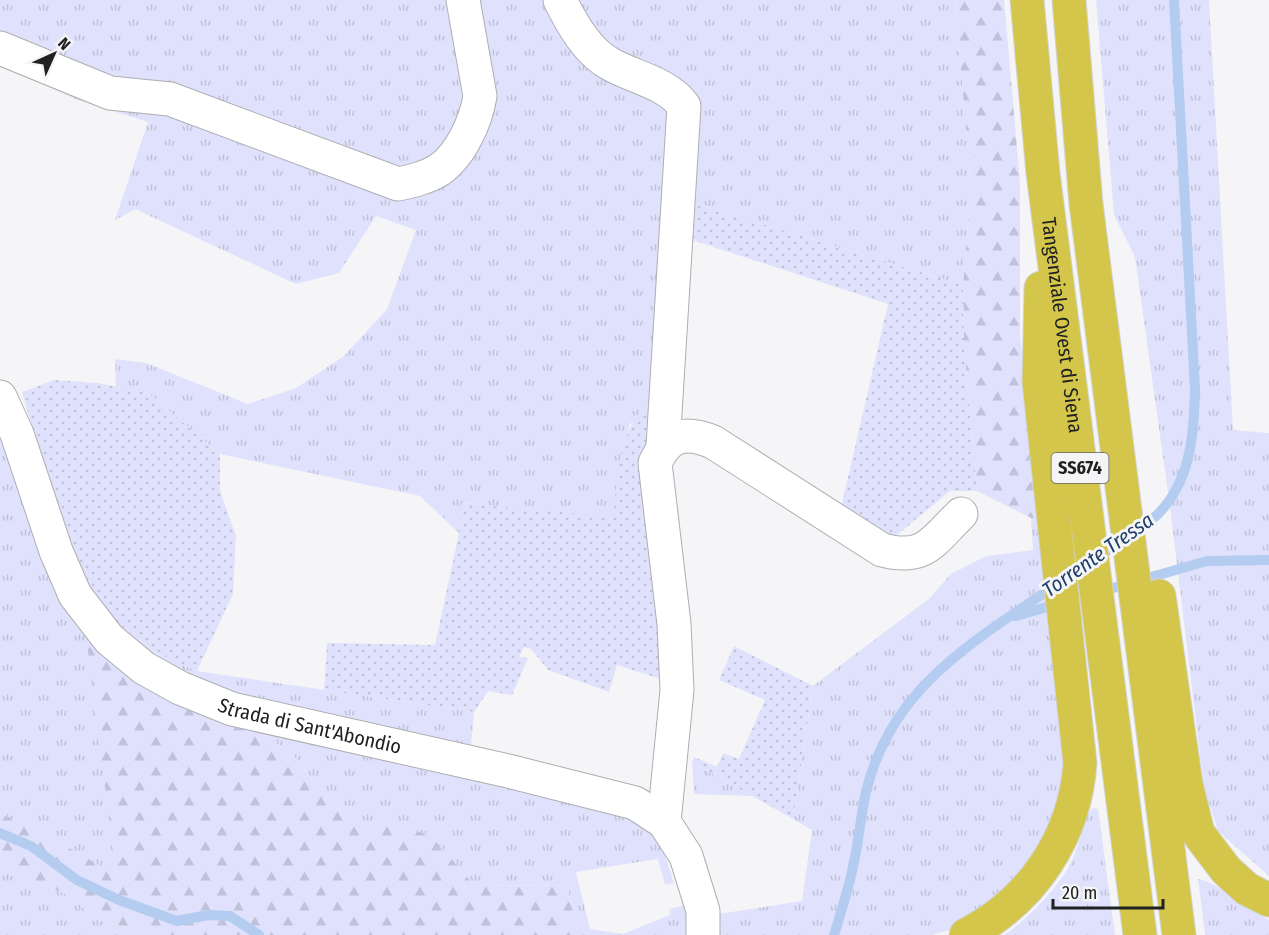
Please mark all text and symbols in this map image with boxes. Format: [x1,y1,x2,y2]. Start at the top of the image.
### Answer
north arrow [24,24,84,84]
text: N [54,34,74,54]
street label: Tangenziale Ovest di Siena [1037,216,1088,434]
road number: SS674 [1052,453,1108,483]
water label: Torrente Tressa [1037,507,1159,603]
street label: Strada di Sant'Abondio [215,693,404,759]
scale bar [1053,872,1162,910]
text: 20 m [1062,882,1097,904]

